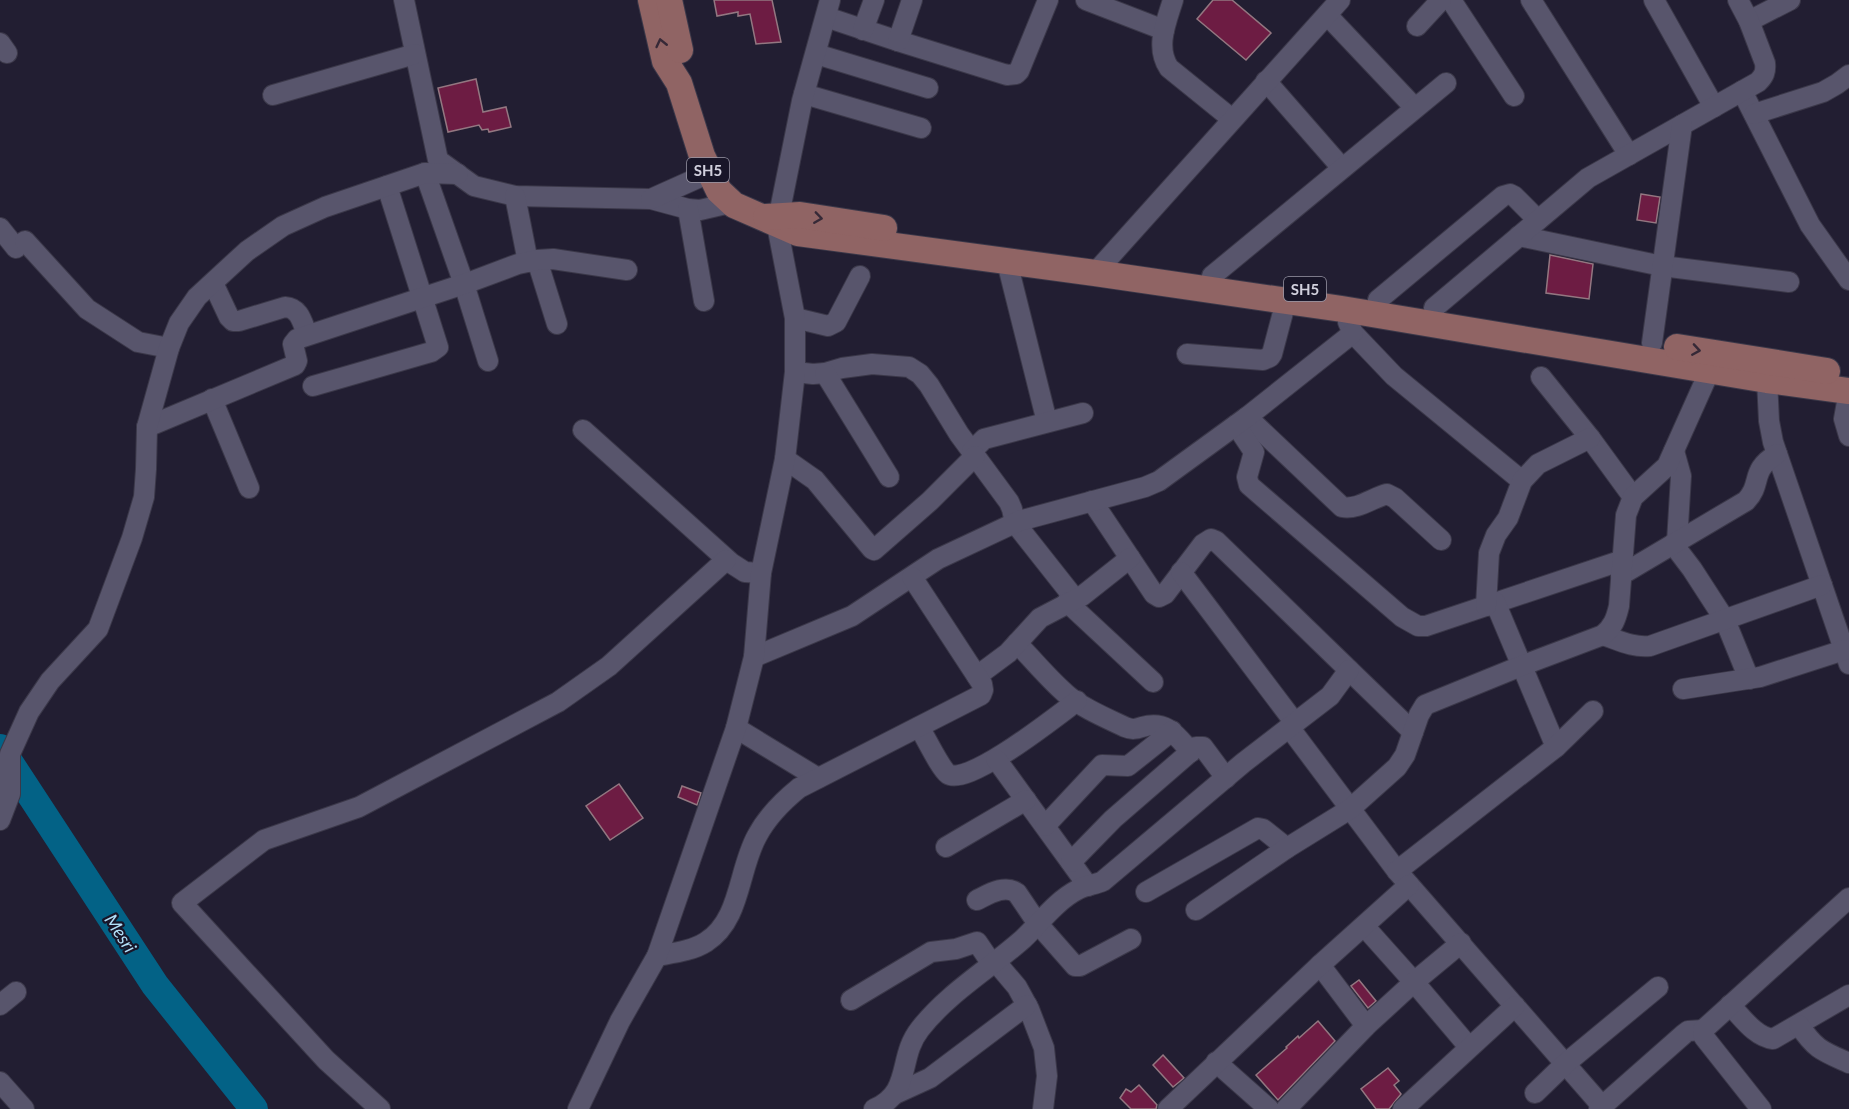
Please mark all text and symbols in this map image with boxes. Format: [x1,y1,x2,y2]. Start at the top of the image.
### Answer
one-way arrow [655,39,668,49]
road number: SH5 [687,158,729,182]
one-way arrow [813,211,822,223]
road number: SH5 [1284,277,1326,301]
one-way arrow [1691,343,1701,356]
water label: Mesri [101,910,141,956]

